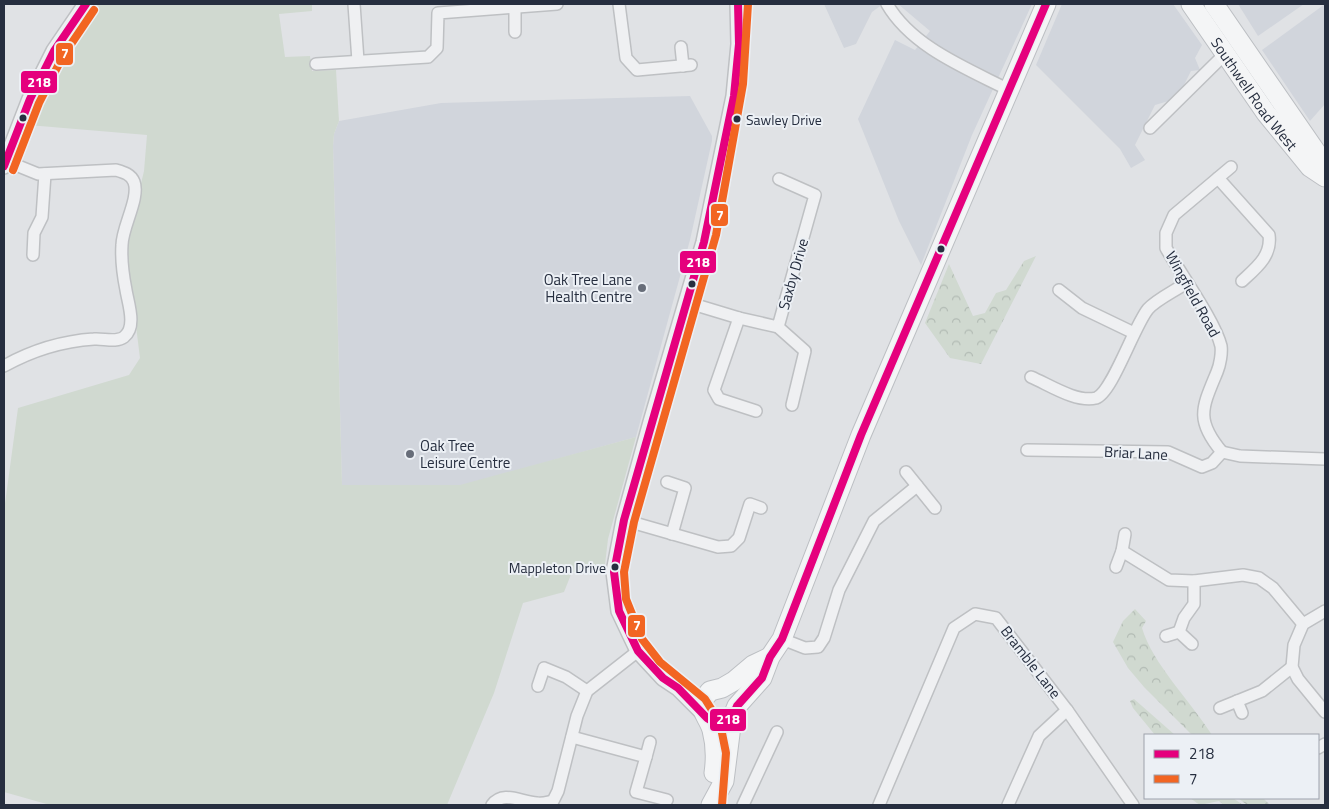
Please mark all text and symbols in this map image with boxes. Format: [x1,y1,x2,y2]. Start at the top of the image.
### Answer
street label: Southwell Road West [1206,32,1304,156]
line badge: 7 [55,42,74,66]
text: 7 [61,42,69,63]
line badge: 218 [20,70,58,94]
text: 218 [27,71,51,92]
place label: Sawley Drive [746,109,822,130]
unlabelled marker [18,113,28,123]
marker: Sawley Drive [732,114,742,124]
line badge: 7 [710,203,729,227]
text: 7 [716,204,724,225]
street label: Saxby Drive [772,235,814,313]
unlabelled marker [936,244,946,254]
street label: Wingfield Road [1160,247,1226,341]
line badge: 218 [679,250,717,274]
text: 218 [686,251,710,272]
place label: Oak Tree Lane Health Centre [544,268,632,308]
unlabelled marker [687,279,697,289]
marker: Oak Tree Lane Health Centre [636,282,648,294]
place label: Oak Tree Leisure Centre [420,434,510,474]
street label: Briar Lane [1103,440,1169,466]
marker: Oak Tree Leisure Centre [404,448,416,460]
place label: Mappleton Drive [509,557,606,578]
marker: Mappleton Drive [610,562,620,572]
line badge: 7 [627,614,646,638]
text: 7 [633,614,641,635]
street label: Bramble Lane [995,621,1067,703]
line badge: 218 [709,708,747,732]
text: 218 [716,708,740,729]
legend [1144,734,1319,799]
text: 218 [1189,742,1214,765]
text: 7 [1189,767,1197,790]

